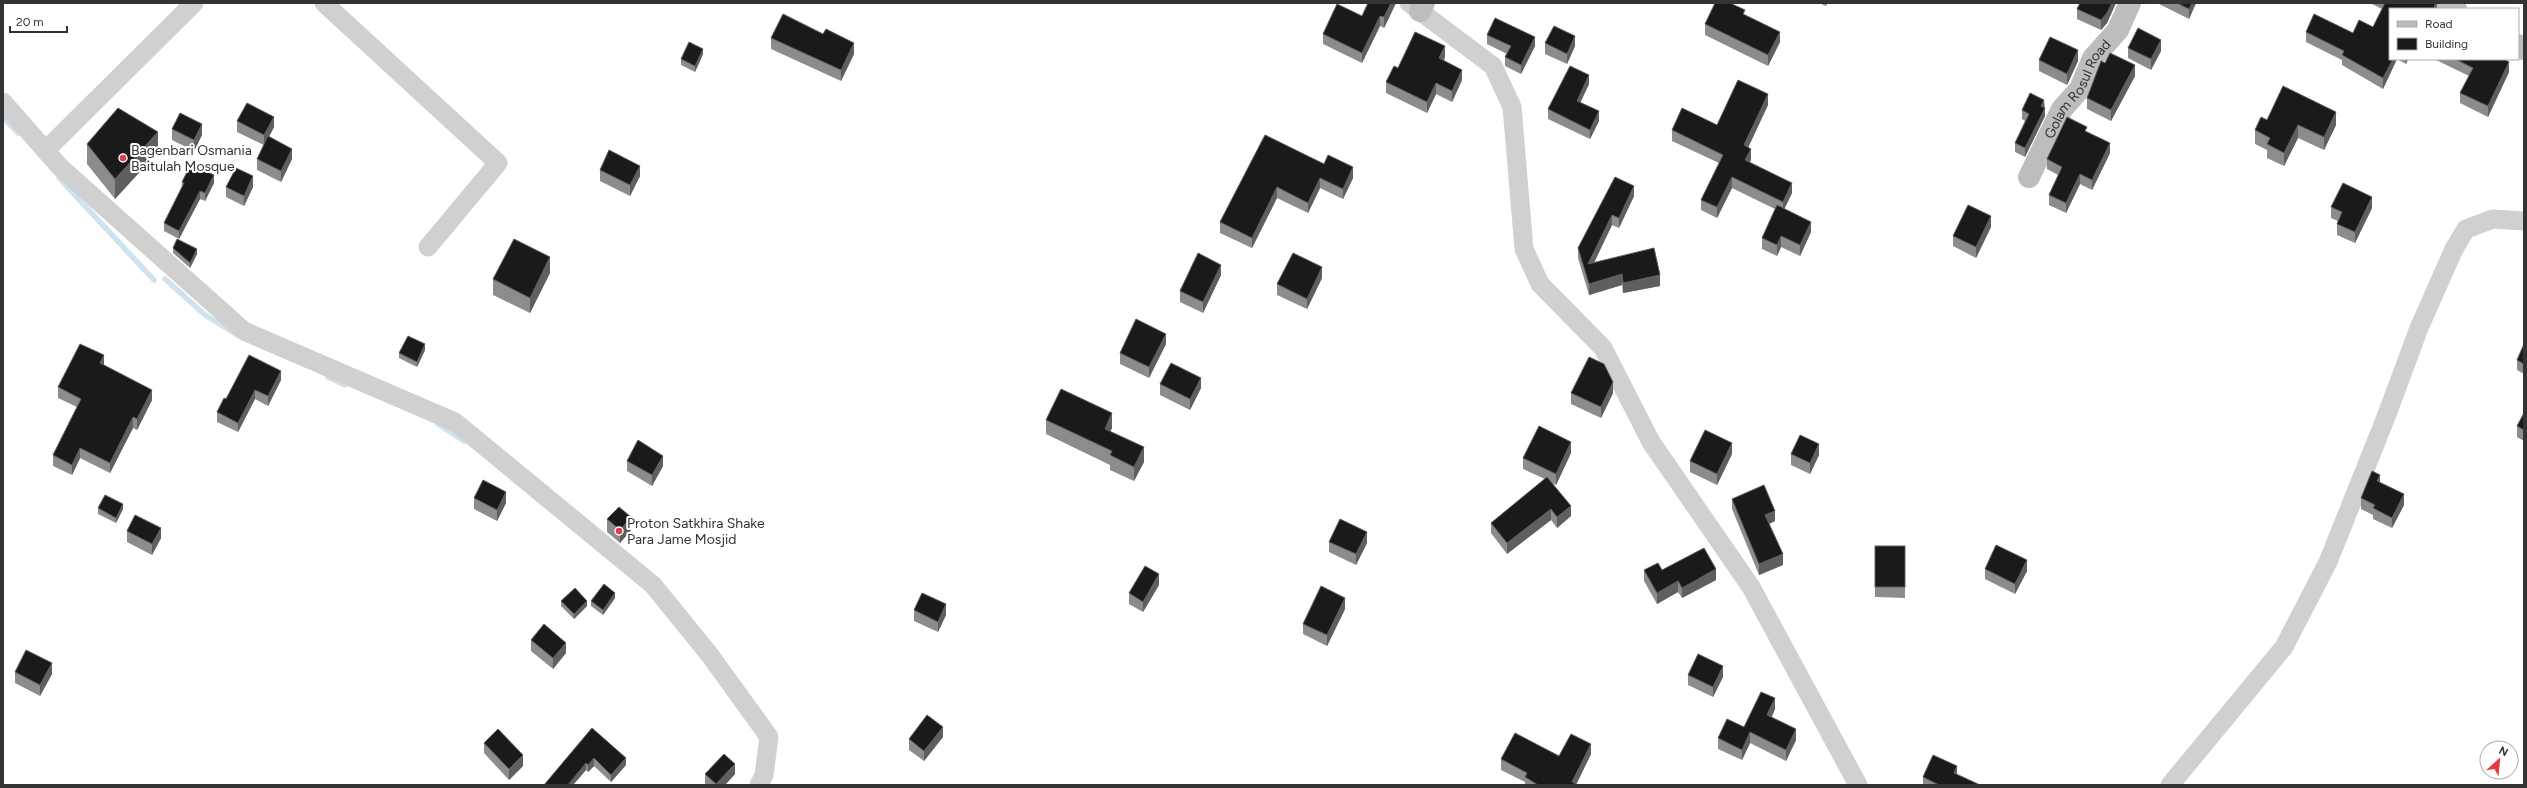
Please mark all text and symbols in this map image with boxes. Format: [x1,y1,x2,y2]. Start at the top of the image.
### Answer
scale bar [10,8,67,34]
legend [2389,8,2519,60]
text: 20 m [16,15,44,29]
text: Road [2425,17,2453,31]
street label: Golam Rosul Road [2040,36,2114,141]
text: Building [2425,37,2468,51]
place label: Bagenbari Osmania Baitulah Mosque [131,142,252,175]
marker: Bagenbari Osmania Baitulah Mosque [118,153,128,163]
place label: Proton Satkhira Shake Para Jame Mosjid [627,515,765,548]
marker: Proton Satkhira Shake Para Jame Mosjid [614,526,624,536]
north arrow [2479,740,2519,780]
text: N [2497,744,2510,759]

